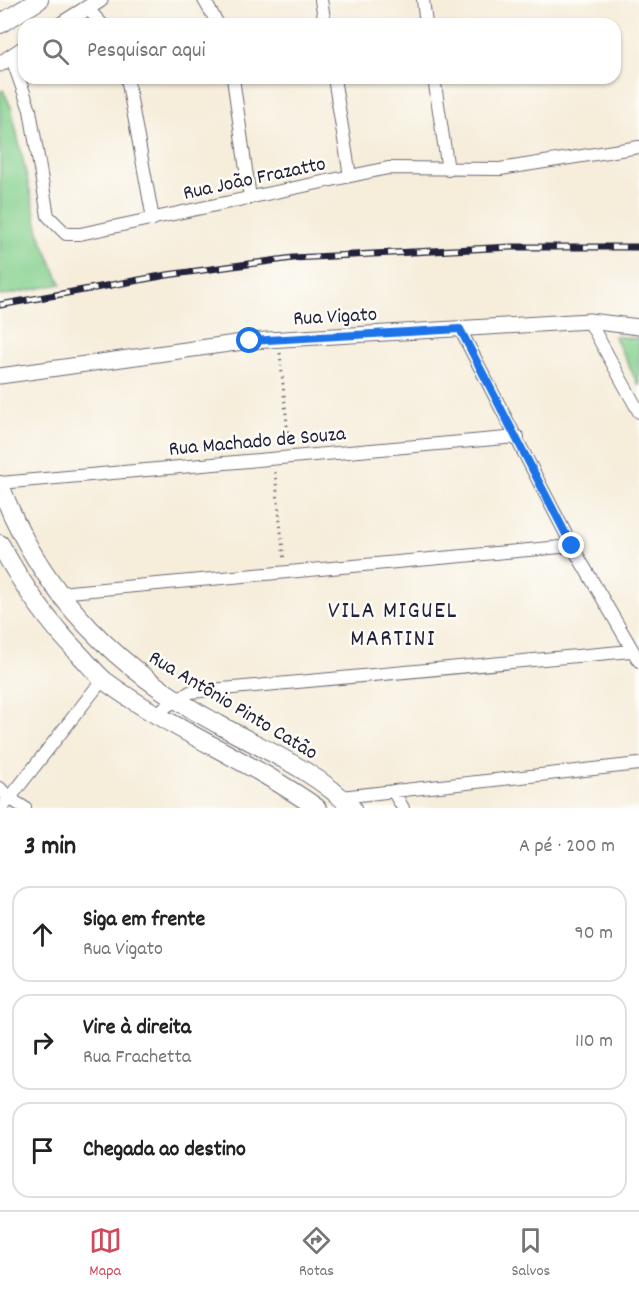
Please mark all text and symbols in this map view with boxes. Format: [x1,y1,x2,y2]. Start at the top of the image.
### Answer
search box [18,18,621,84]
icon: search [39,35,72,68]
text: Pesquisar aqui [87,36,206,67]
street label: Rua João Frazatto [180,150,329,210]
street label: Rua Vigato [292,301,378,335]
route start [236,327,262,353]
street label: Rua Machado de Souza [168,420,348,466]
route end [558,532,584,558]
district label: VILA MIGUEL MARTINI [328,595,458,657]
street label: Rua Antônio Pinto Catão [142,644,323,769]
text: 3 min [24,829,76,866]
text: A pé · 200 m [519,833,615,861]
text: Siga em frente [83,905,205,936]
icon: ahead [26,918,59,951]
text: 90 m [575,920,613,948]
text: Rua Vigato [83,936,163,964]
text: Vire à direita [83,1013,191,1044]
icon: right [26,1026,59,1059]
text: 110 m [575,1028,613,1056]
text: Rua Frachetta [83,1044,191,1072]
icon: arrive [26,1134,59,1167]
text: Chegada ao destino [83,1135,246,1166]
tab: Mapa [89,1224,122,1283]
tab: Rotas [299,1224,334,1283]
tab: Salvos [511,1224,550,1283]

